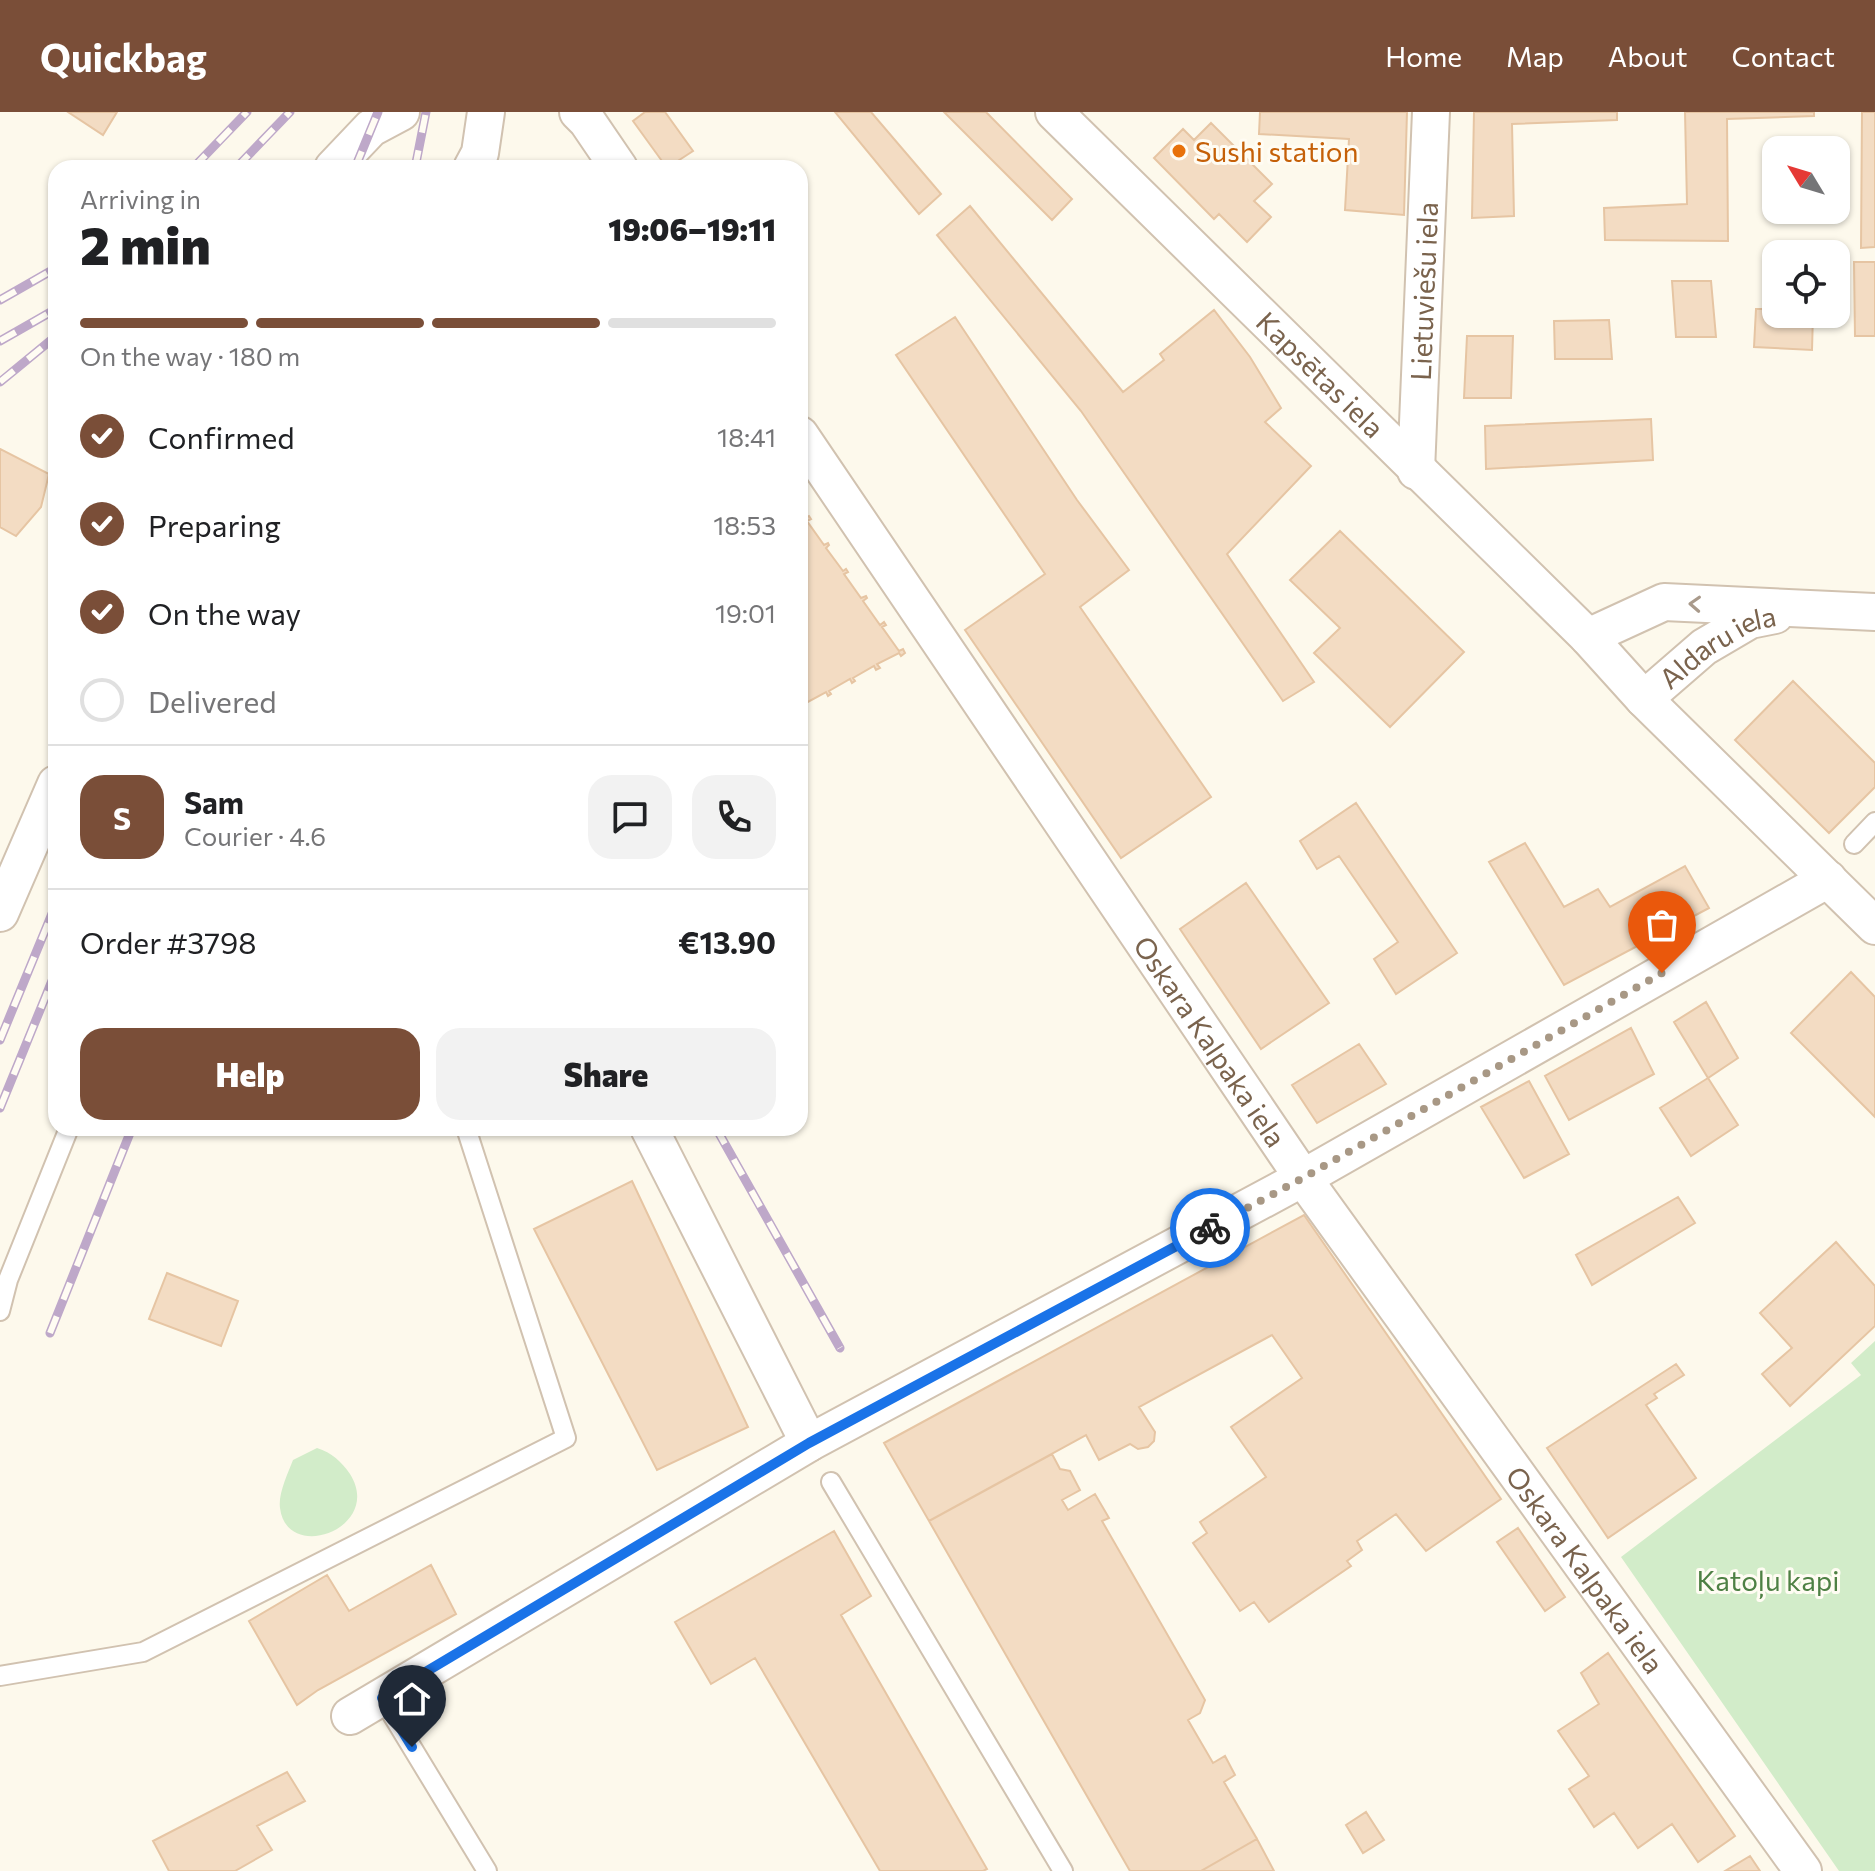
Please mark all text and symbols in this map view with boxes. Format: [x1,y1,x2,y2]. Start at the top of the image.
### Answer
text: Quickbag [40,33,207,80]
text: Home [1385,39,1462,73]
text: Map [1506,39,1564,73]
text: About [1608,39,1688,73]
text: Contact [1732,39,1835,73]
place label: Sushi station [1195,134,1359,168]
north arrow [1762,136,1850,224]
map controls [1762,136,1850,328]
marker: Sushi station [1170,142,1188,160]
text: Arriving in [80,183,201,214]
street label: Lietuviešu iela [1403,201,1444,381]
text: 19:06–19:11 [608,210,776,247]
text: 2 min [80,212,211,276]
button: locate [1762,240,1850,328]
street label: Kapsētas iela [1250,304,1391,444]
text: On the way · 180 m [80,340,300,371]
icon: check [80,414,124,458]
text: Confirmed [148,418,295,455]
text: 18:41 [717,421,776,452]
icon: check [80,502,124,546]
text: Preparing [148,506,281,543]
text: 18:53 [713,509,776,540]
icon: check [80,590,124,634]
text: On the way [148,594,301,631]
one-way arrow [1688,595,1701,612]
text: 19:01 [715,597,776,628]
street label: Aldaru iela [1652,598,1779,695]
text: Delivered [148,682,277,719]
button: chat [588,775,672,859]
button: phone [692,775,776,859]
text: Sam [184,783,244,820]
text: S [113,799,131,836]
text: Courier · 4.6 [184,820,326,851]
pin [1628,891,1696,973]
icon: bag [1640,903,1684,947]
text: Order #3798 [80,923,257,960]
text: €13.90 [678,923,776,960]
street label: Oskara Kalpaka iela [1127,929,1294,1153]
button: Help [80,1028,420,1120]
button: Share [436,1028,776,1120]
courier [1170,1188,1250,1268]
icon: bike [1188,1206,1232,1250]
street label: Oskara Kalpaka iela [1499,1459,1672,1680]
park label: Katoļu kapi [1696,1563,1840,1599]
pin [378,1665,446,1747]
icon: home [390,1677,434,1721]

